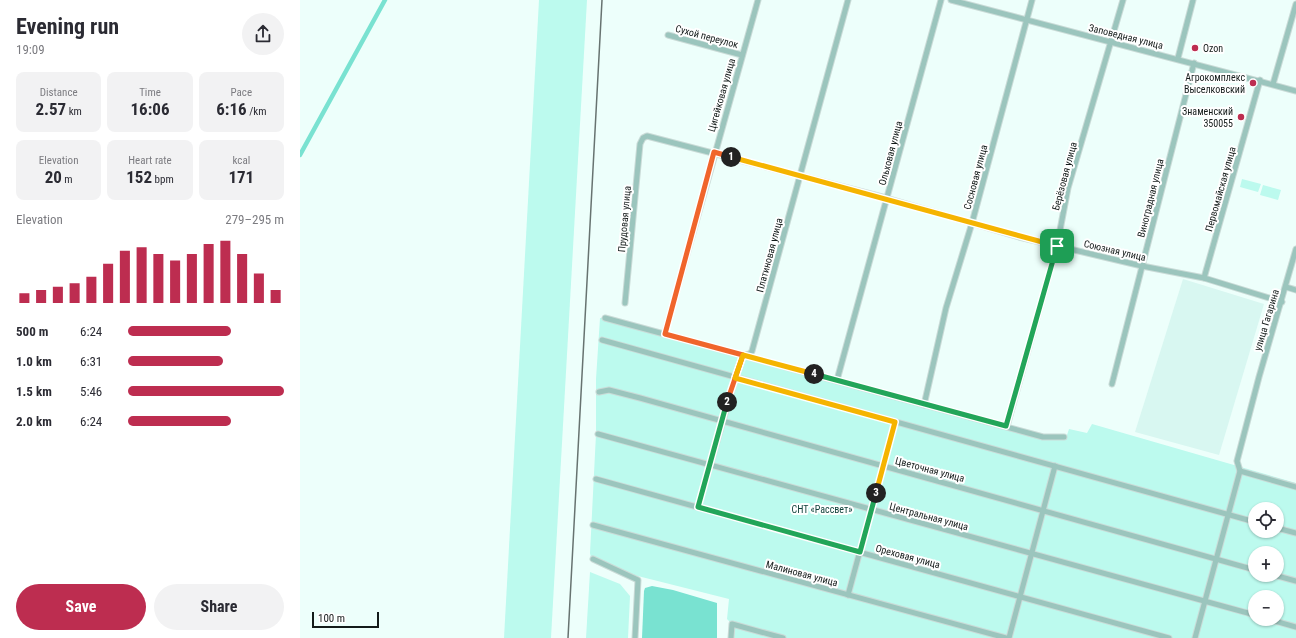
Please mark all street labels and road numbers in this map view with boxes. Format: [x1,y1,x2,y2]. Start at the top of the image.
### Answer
street label: Заповедная улица [1088,22,1164,51]
street label: Сухой переулок [674,23,740,50]
street label: Цигейковая улица [706,57,737,133]
street label: Ольховая улица [877,119,904,187]
street label: Берёзовая улица [1050,140,1079,212]
street label: Сосновая улица [962,143,989,211]
street label: Первомайская улица [1203,145,1238,233]
street label: Виноградная улица [1135,157,1166,239]
street label: Прудовая улица [616,185,633,253]
street label: Платиновая улица [754,217,785,294]
street label: Союзная улица [1083,238,1147,263]
street label: улица Гагарина [1252,288,1281,352]
street label: Цветочная улица [894,455,966,484]
street label: Центральная улица [888,501,970,532]
street label: Ореховая улица [875,543,941,570]
street label: Малиновая улица [765,559,839,588]

